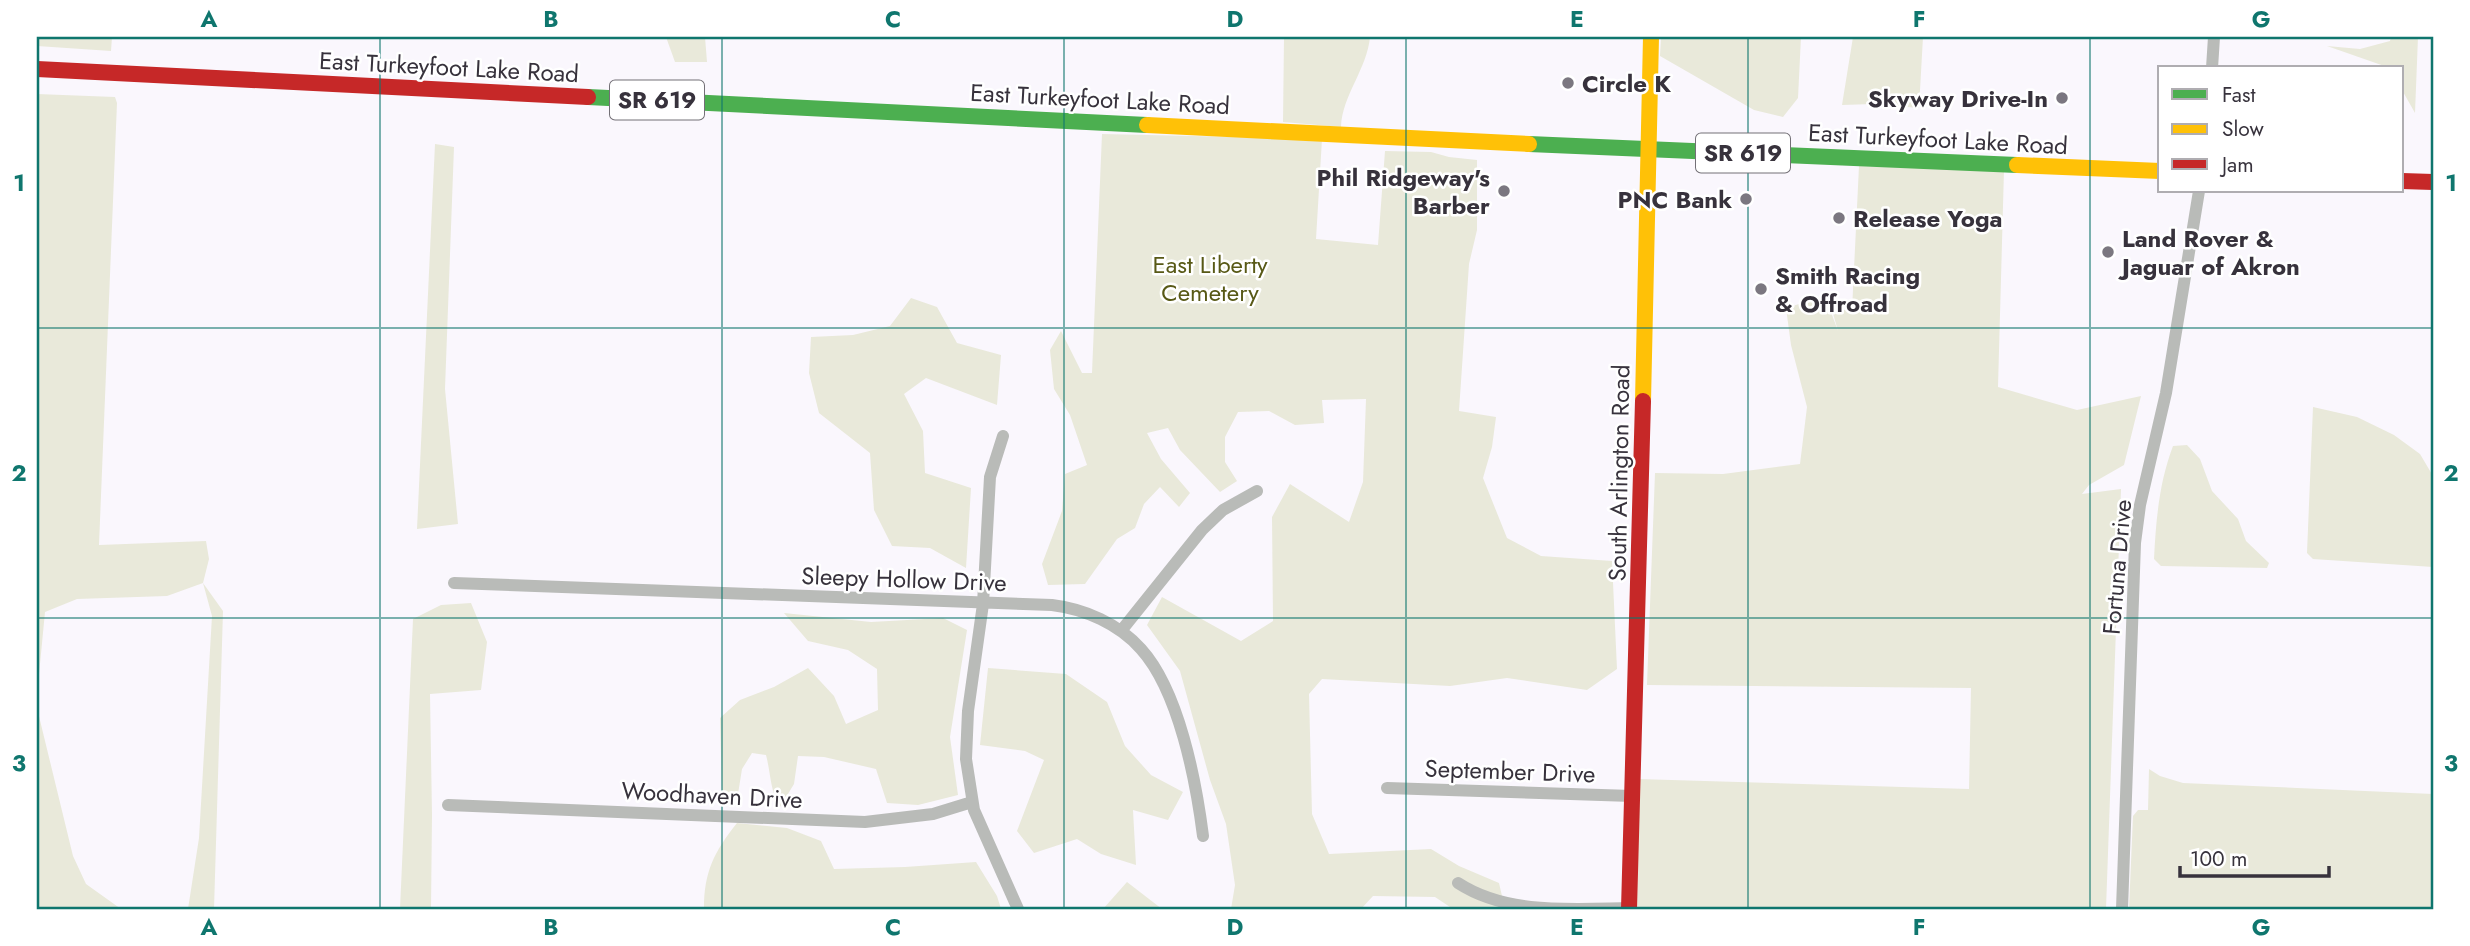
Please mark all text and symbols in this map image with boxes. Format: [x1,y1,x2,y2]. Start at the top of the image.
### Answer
text: A [200,2,218,36]
text: B [543,2,559,36]
text: C [885,2,901,36]
text: D [1227,2,1244,36]
text: E [1570,2,1584,36]
text: F [1913,2,1925,36]
text: G [2252,2,2270,36]
street label: East Turkeyfoot Lake Road [318,43,580,91]
place label: Circle K [1582,66,1671,101]
legend [2158,66,2404,192]
street label: East Turkeyfoot Lake Road [969,75,1231,123]
marker: Circle K [1560,75,1576,91]
road number: SR 619 [610,80,704,120]
text: Fast [2222,80,2255,110]
place label: Skyway Drive-In [1868,81,2048,116]
marker: Skyway Drive-In [2054,90,2070,106]
text: Slow [2222,114,2264,144]
street label: East Turkeyfoot Lake Road [1807,115,2069,163]
road number: SR 619 [1696,134,1790,172]
text: Jam [2219,150,2254,180]
place label: Phil Ridgeway's Barber [1317,160,1490,223]
text: 1 [13,166,25,200]
text: 1 [2445,166,2457,200]
place label: PNC Bank [1617,182,1732,217]
marker: Phil Ridgeway's Barber [1496,183,1512,199]
marker: PNC Bank [1738,191,1754,207]
place label: Release Yoga [1853,201,2003,236]
marker: Release Yoga [1831,210,1847,226]
place label: Land Rover & Jaguar of Akron [2118,221,2300,284]
marker: Land Rover & Jaguar of Akron [2100,244,2116,260]
park label: East Liberty Cemetery [1152,247,1268,310]
place label: Smith Racing & Offroad [1775,258,1920,321]
marker: Smith Racing & Offroad [1753,281,1769,297]
street label: South Arlington Road [1600,364,1638,582]
text: 2 [11,456,27,490]
text: 2 [2443,456,2459,490]
street label: Fortuna Drive [2094,498,2140,636]
street label: Sleepy Hollow Drive [801,558,1007,600]
text: 3 [12,746,26,780]
text: 3 [2444,746,2458,780]
street label: September Drive [1424,751,1596,791]
street label: Woodhaven Drive [620,773,804,817]
scale bar [2180,834,2328,878]
text: 100 m [2190,844,2247,874]
text: A [200,910,218,944]
text: B [543,910,559,944]
text: C [885,910,901,944]
text: D [1227,910,1244,944]
text: E [1570,910,1584,944]
text: F [1913,910,1925,944]
text: G [2252,910,2270,944]

